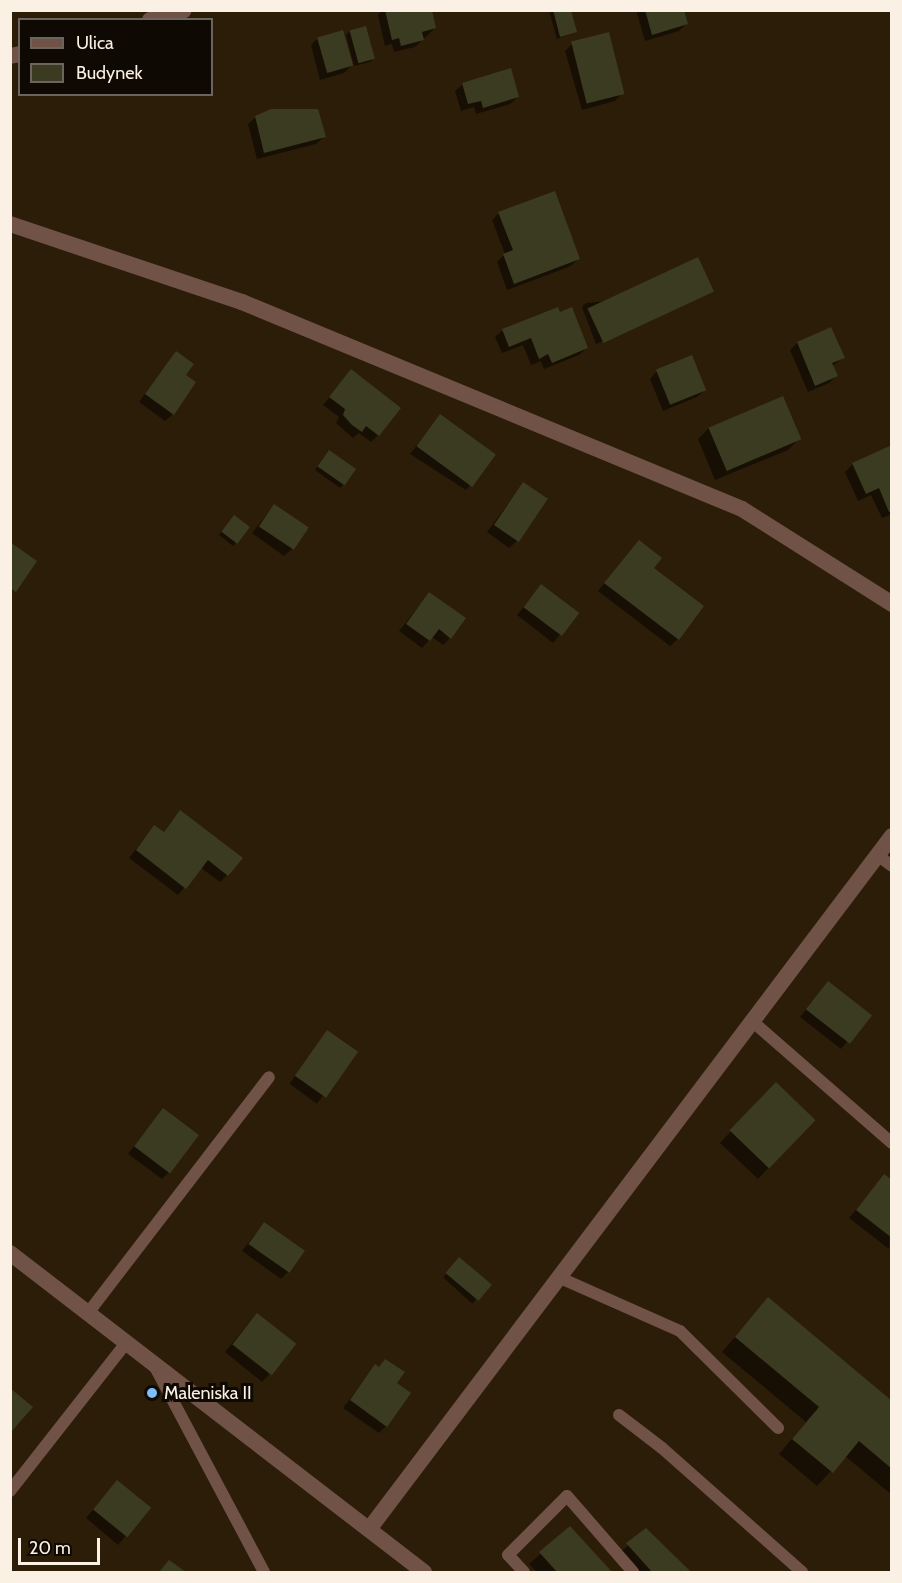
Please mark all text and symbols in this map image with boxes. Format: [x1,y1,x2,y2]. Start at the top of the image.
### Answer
legend [18,18,213,96]
text: Ulica [76,32,114,54]
text: Budynek [76,62,143,84]
place label: Maleniska II [164,1382,252,1404]
marker: Maleniska II [145,1386,159,1400]
scale bar [21,1526,104,1564]
text: 20 m [29,1537,71,1559]

